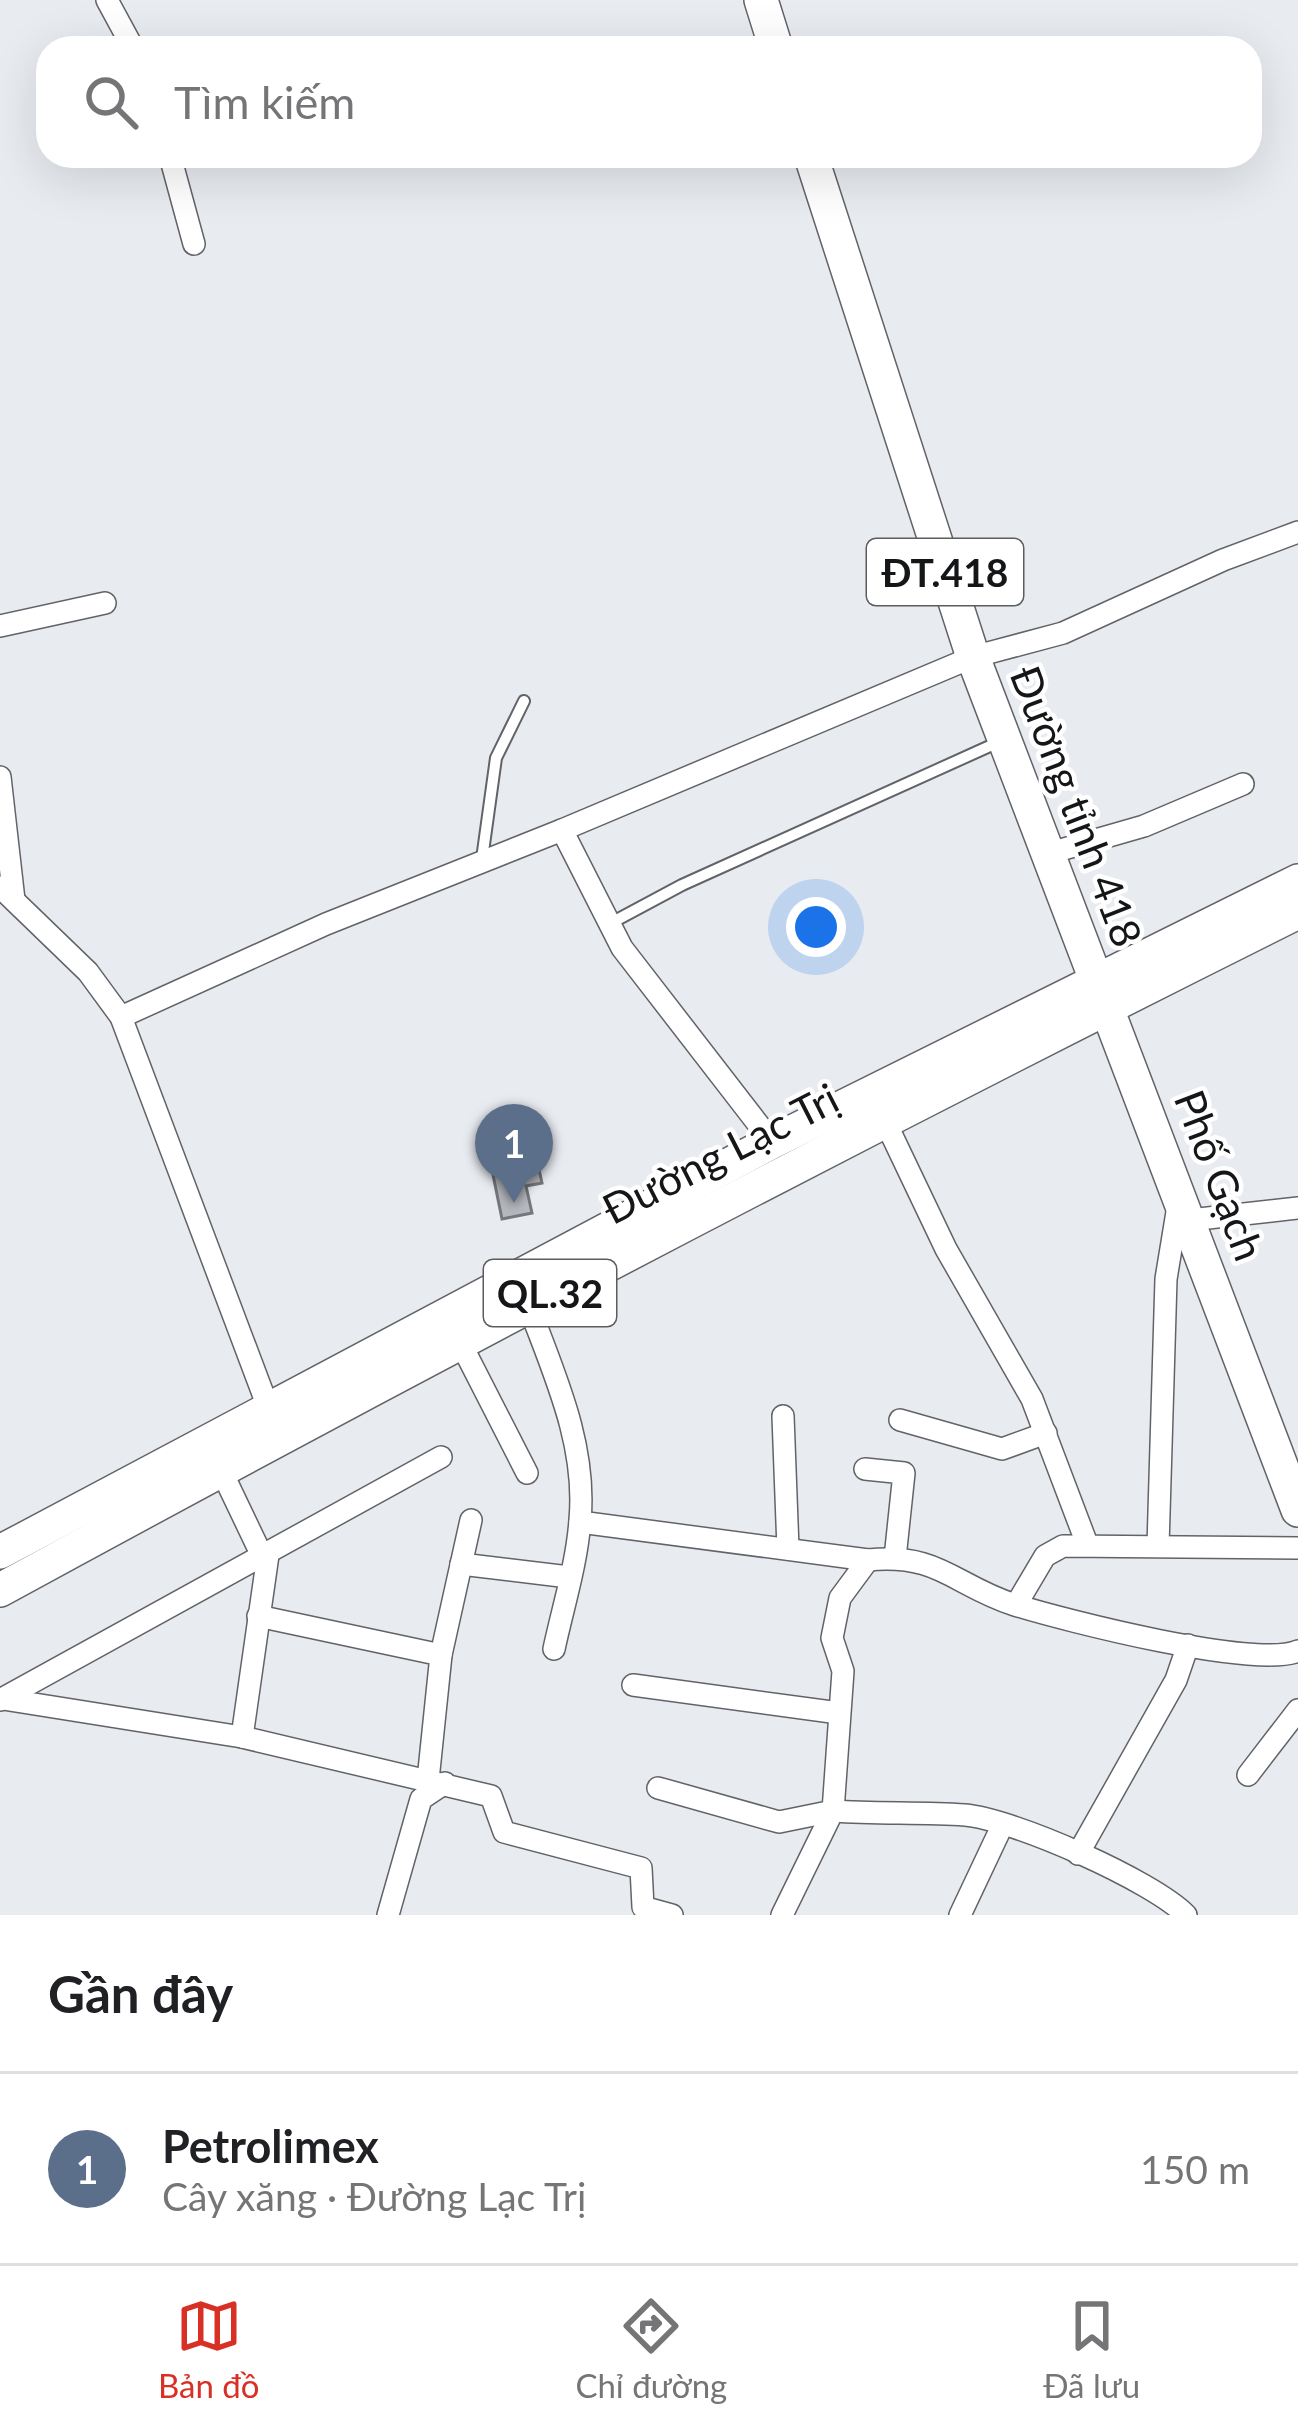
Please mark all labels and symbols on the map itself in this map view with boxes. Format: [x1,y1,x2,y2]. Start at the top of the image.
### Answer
road number: ĐT.418 [867,539,1023,605]
street label: Đường tỉnh 418 [1001,659,1153,953]
your location [786,897,846,957]
street label: Đường Lạc Trị [594,1072,846,1234]
street label: Phố Gạch [1165,1083,1275,1267]
pin: 1 [475,1104,553,1203]
road number: QL.32 [484,1260,616,1326]

